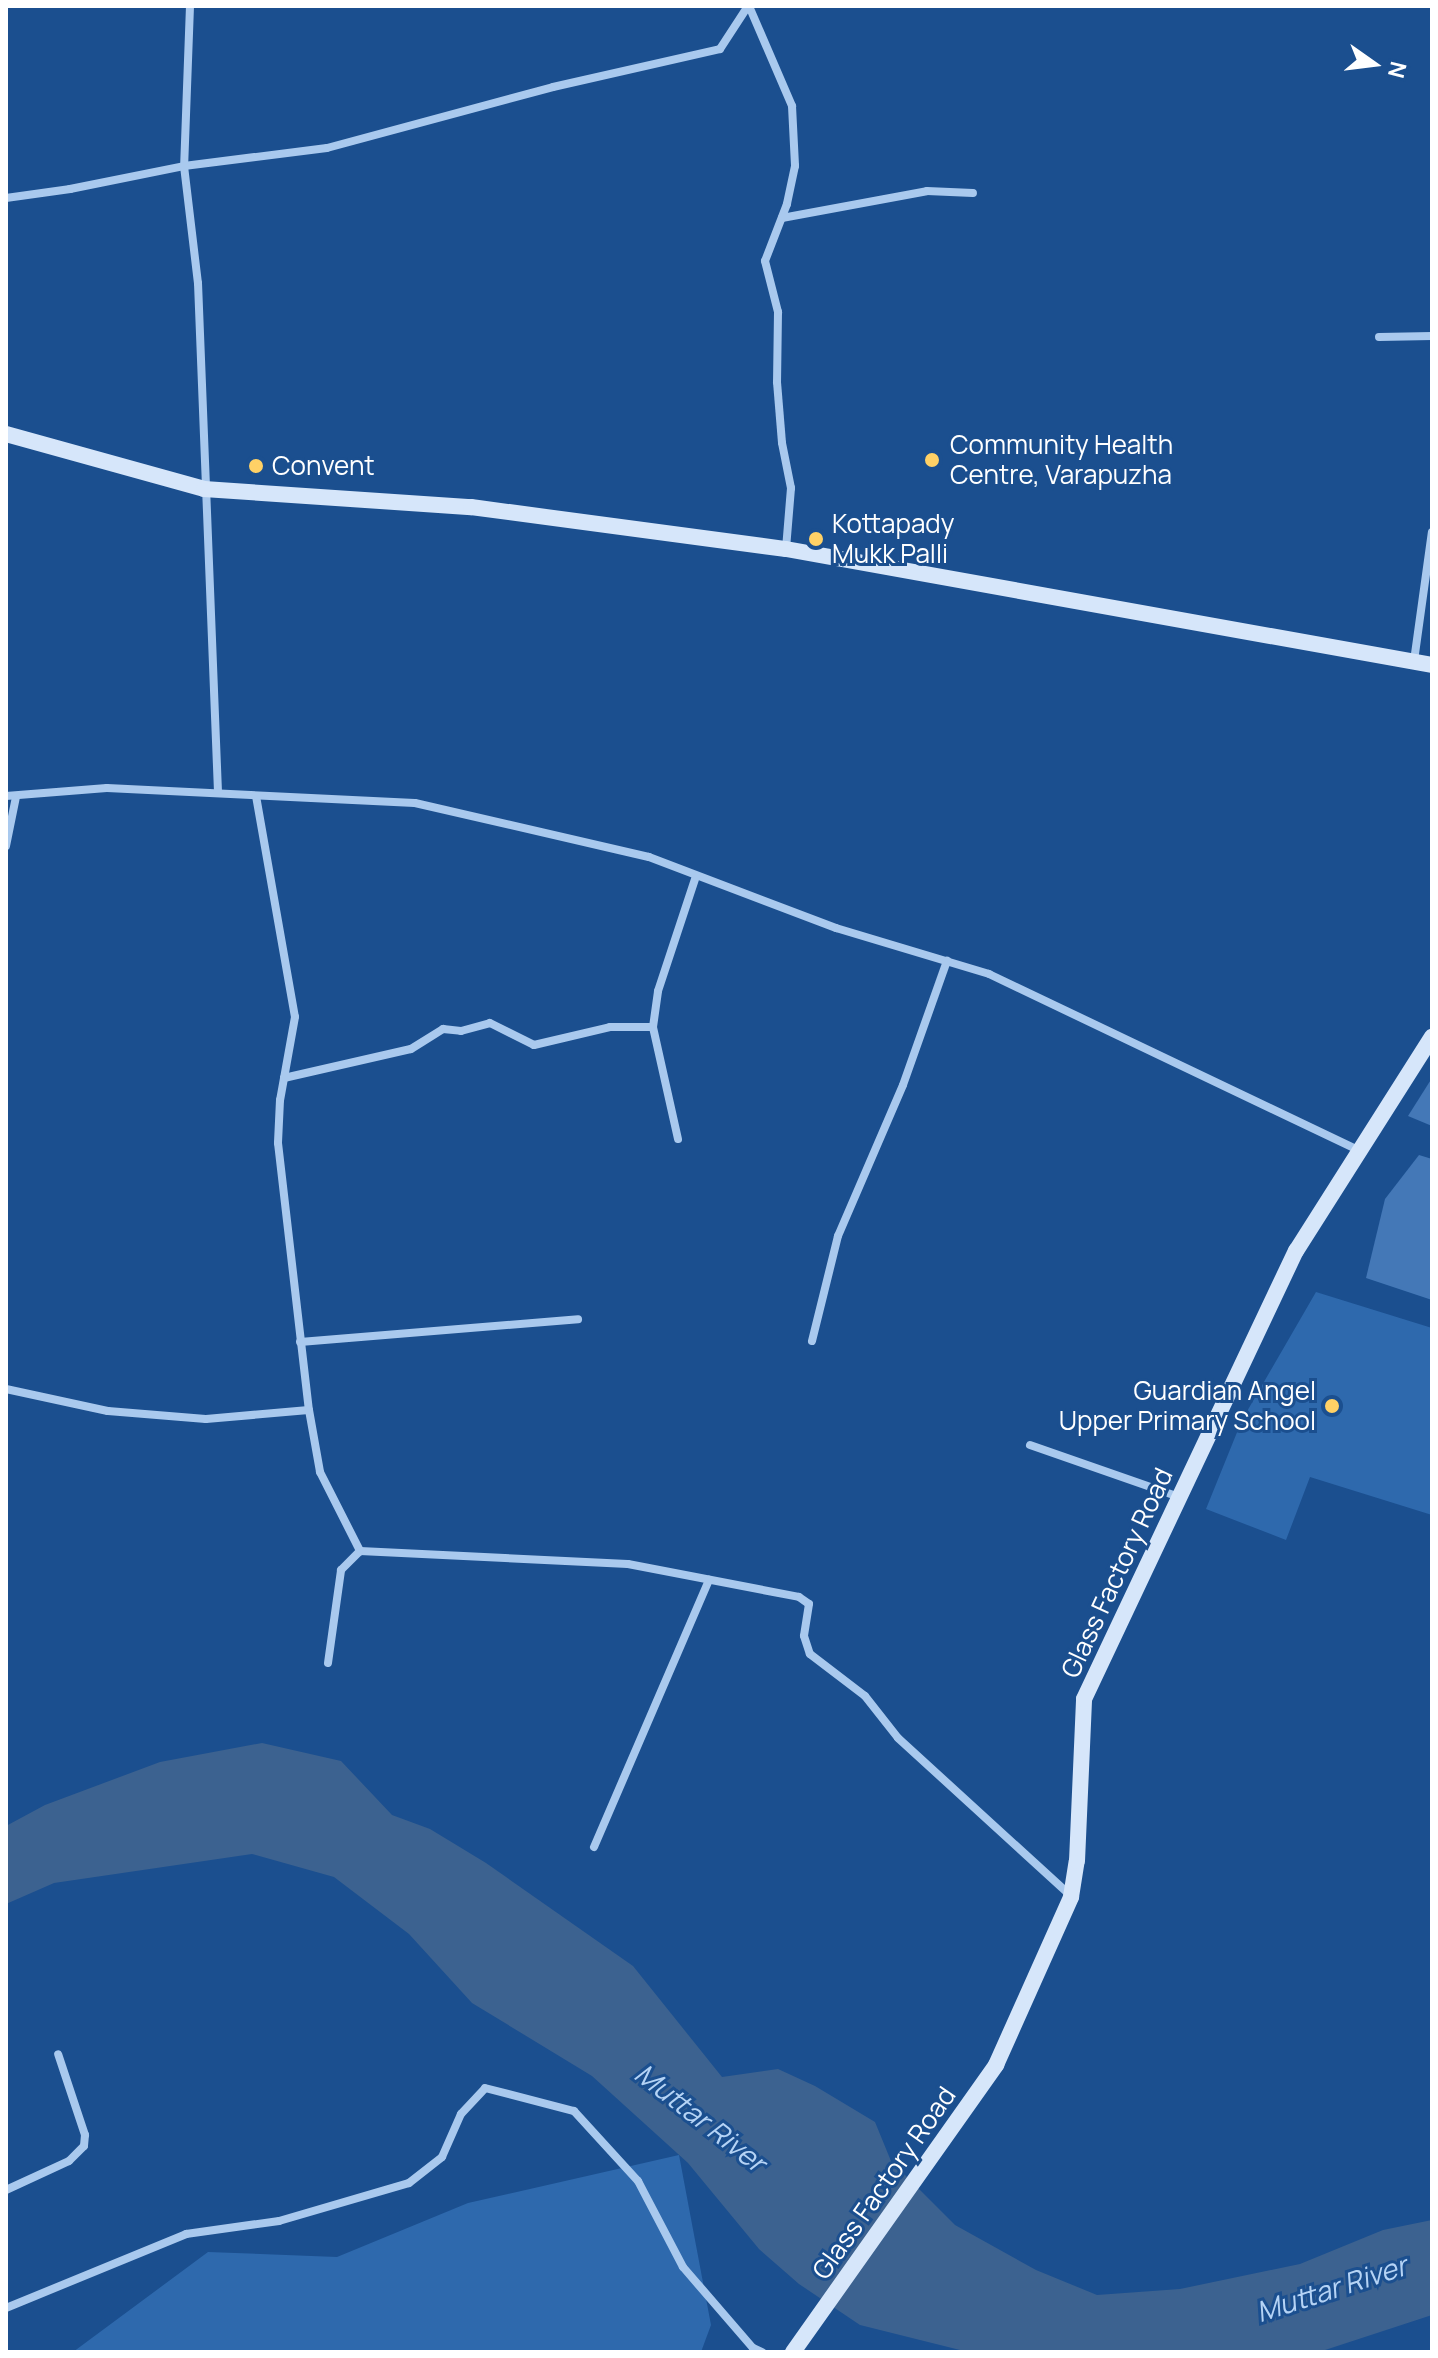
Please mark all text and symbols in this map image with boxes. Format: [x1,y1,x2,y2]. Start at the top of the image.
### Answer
north arrow [1334,24,1414,104]
text: N [1381,59,1414,81]
place label: Community Health Centre, Varapuzha [950,429,1173,490]
marker: Community Health Centre, Varapuzha [921,449,943,471]
place label: Convent [272,450,375,482]
marker: Convent [247,457,265,475]
place label: Kottapady Mukk Palli [832,508,954,570]
marker: Kottapady Mukk Palli [807,530,825,548]
place label: Guardian Angel Upper Primary School [1059,1375,1316,1436]
marker: Guardian Angel Upper Primary School [1323,1397,1341,1415]
street label: Glass Factory Road [1055,1463,1179,1683]
water label: Muttar River [629,2056,773,2178]
street label: Glass Factory Road [806,2081,962,2285]
water label: Muttar River [1251,2248,1411,2328]

